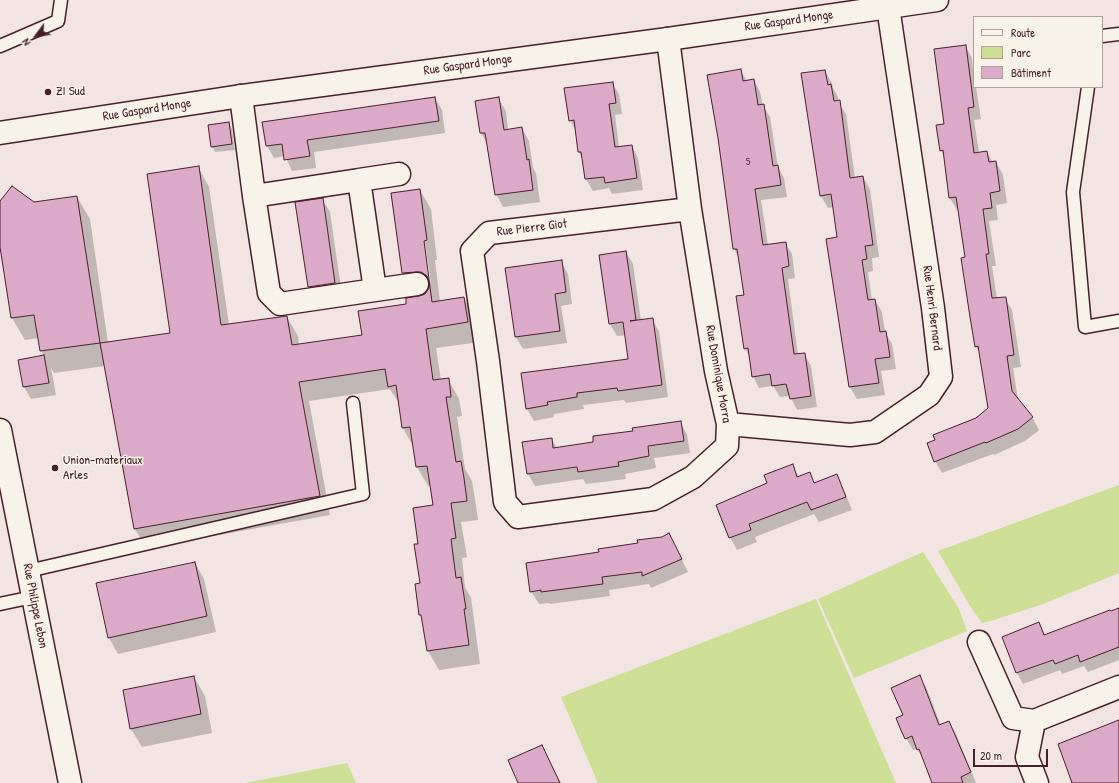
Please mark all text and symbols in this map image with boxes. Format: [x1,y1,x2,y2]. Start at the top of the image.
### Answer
street label: Rue Gaspard Monge [744,7,834,35]
north arrow [16,16,56,56]
legend [973,16,1103,88]
text: Route [1011,24,1035,41]
text: N [18,36,33,49]
text: Parc [1011,44,1031,61]
street label: Rue Gaspard Monge [423,51,513,79]
text: Bâtiment [1011,64,1051,81]
place label: ZI Sud [56,84,85,100]
marker: ZI Sud [43,87,53,97]
street label: Rue Gaspard Monge [102,95,192,125]
house number: 5 [746,155,750,169]
street label: Rue Pierre Giot [496,216,568,240]
street label: Rue Henri Bernard [919,265,945,351]
street label: Rue Dominique Morra [702,324,734,424]
place label: Union-materiaux Arles [63,453,143,484]
marker: Union-materiaux Arles [50,463,60,473]
street label: Rue Philippe Lebon [19,562,51,650]
scale bar [975,741,1050,767]
text: 20 m [980,747,1002,764]

